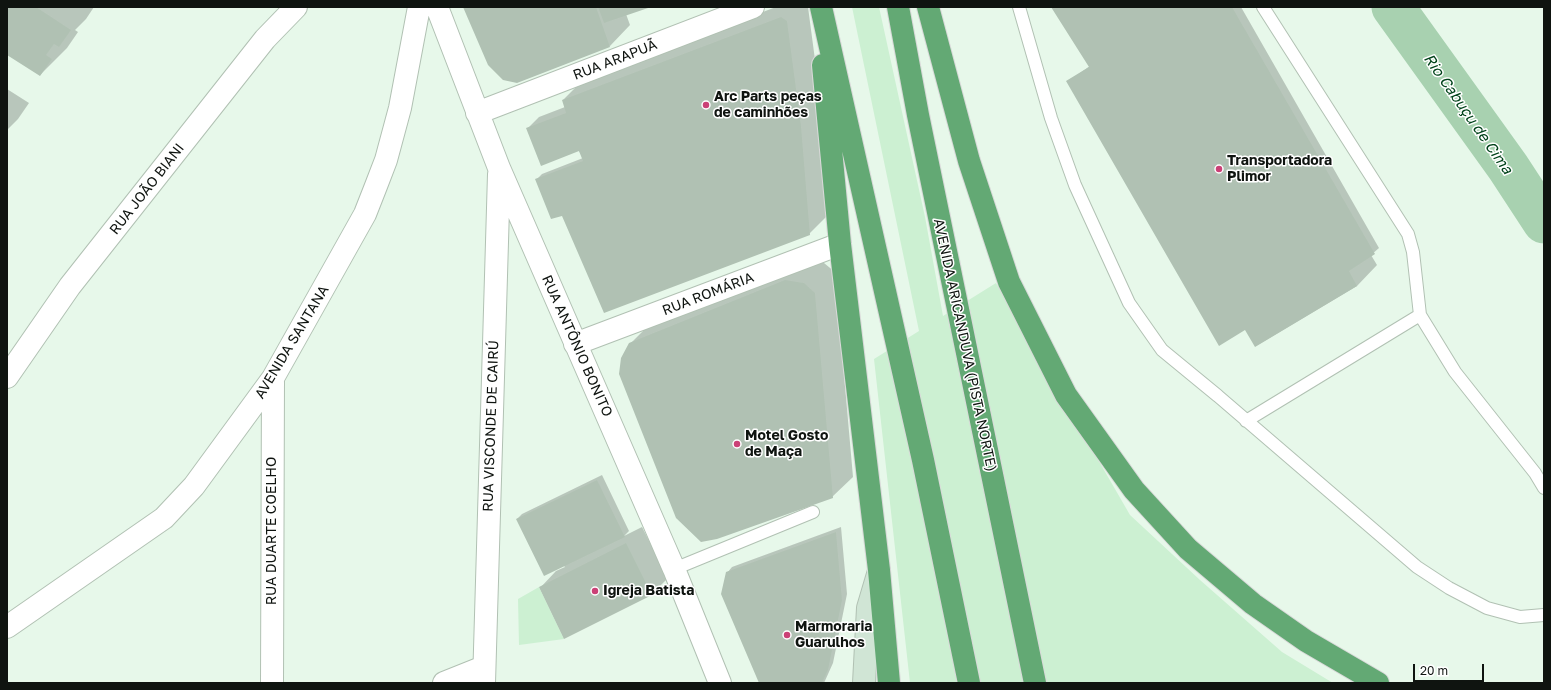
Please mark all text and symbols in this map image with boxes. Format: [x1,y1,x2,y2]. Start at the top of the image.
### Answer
street label: RUA ARAPUÃ [571,36,659,84]
water label: Rio Cabuçu de Cima [1420,50,1516,178]
place label: Arc Parts peças de caminhões [714,89,822,122]
marker: Arc Parts peças de caminhões [701,100,711,110]
street label: RUA JOÃO BIANI [106,140,188,238]
place label: Transportadora Plimor [1227,153,1332,186]
marker: Transportadora Plimor [1214,164,1224,174]
street label: AVENIDA ARICANDUVA (PISTA NORTE) [930,217,1000,473]
street label: RUA ROMÁRIA [660,269,756,319]
street label: RUA ANTÔNIO BONITO [538,273,616,419]
street label: AVENIDA SANTANA [252,282,332,402]
street label: RUA VISCONDE DE CAIRÚ [480,340,502,512]
place label: Motel Gosto de Maça [745,428,828,460]
marker: Motel Gosto de Maça [732,439,742,449]
street label: RUA DUARTE COELHO [264,457,280,605]
place label: Igreja Batista [603,583,694,599]
marker: Igreja Batista [590,586,600,596]
place label: Marmoraria Guarulhos [795,619,872,652]
marker: Marmoraria Guarulhos [782,630,792,640]
scale bar [1415,656,1486,682]
text: 20 m [1420,663,1448,678]

